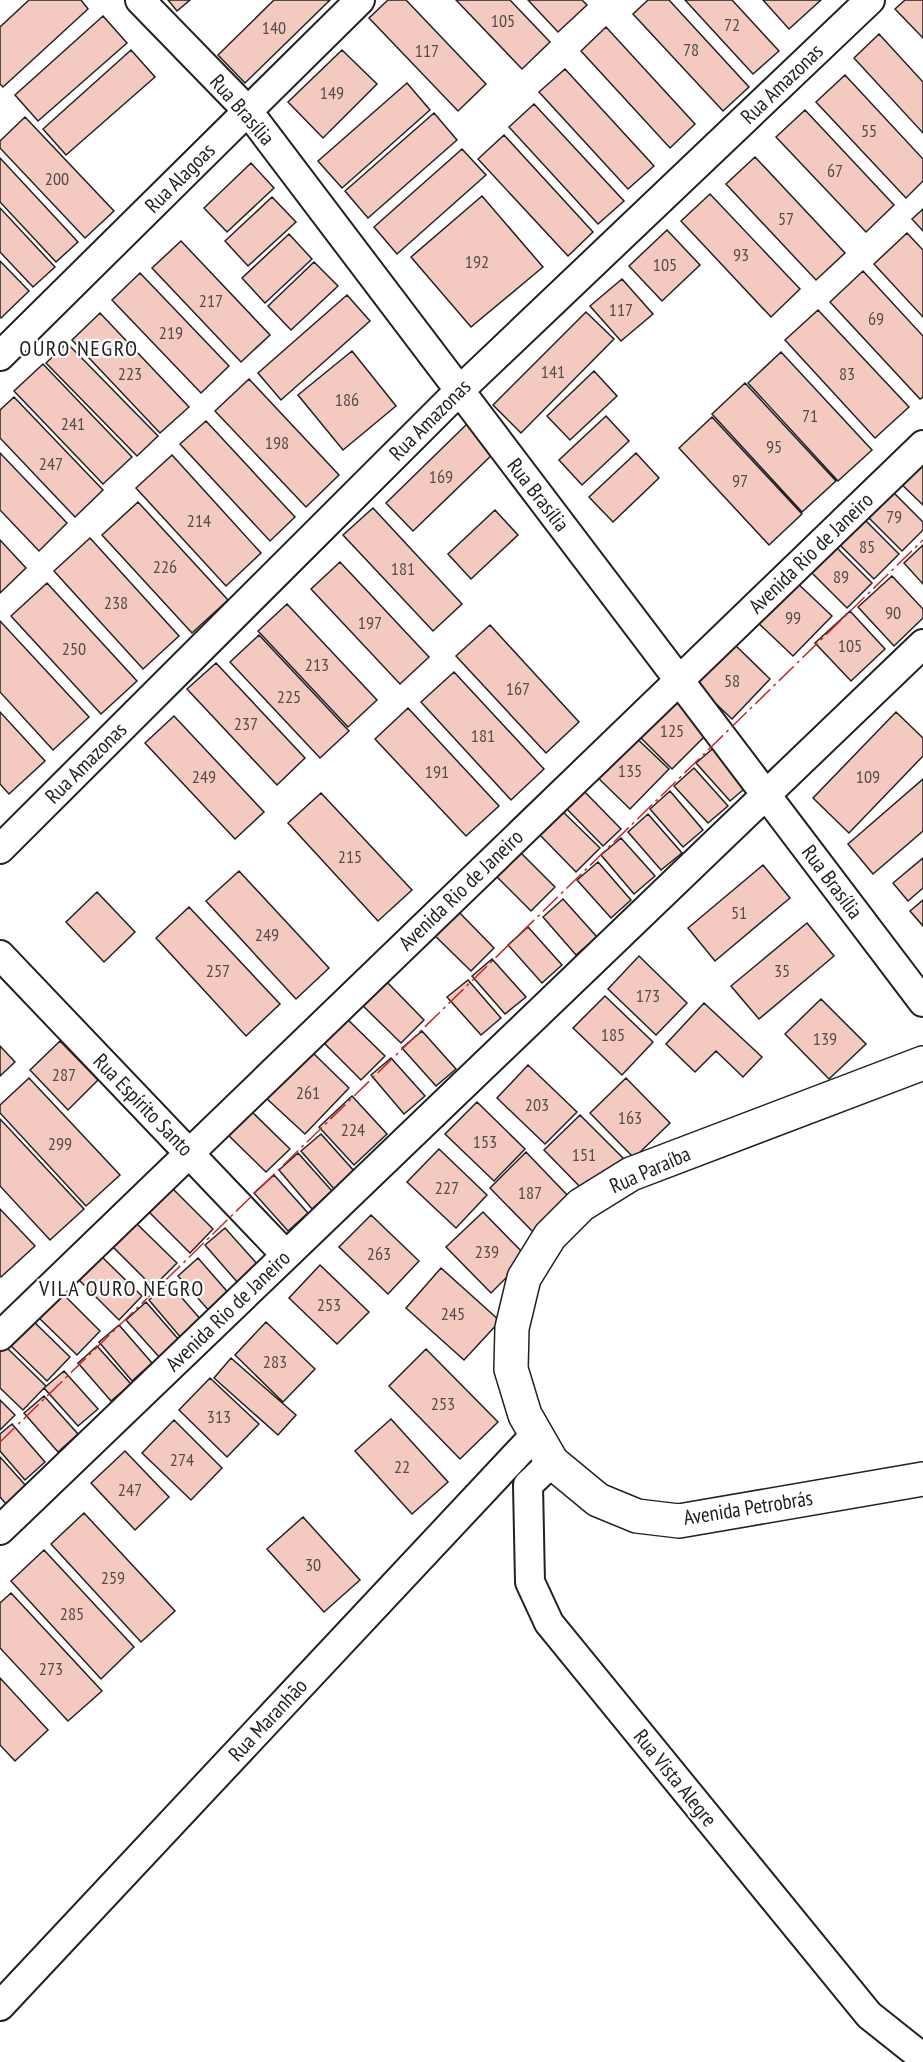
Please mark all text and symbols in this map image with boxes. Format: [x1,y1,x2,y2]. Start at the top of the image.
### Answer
house number: 105 [491,9,515,32]
house number: 72 [724,13,740,36]
house number: 140 [262,16,286,39]
house number: 78 [683,38,699,61]
street label: Rua Amazonas [735,38,829,130]
house number: 117 [415,39,439,62]
street label: Rua Brasília [204,69,281,151]
house number: 149 [320,81,344,104]
house number: 55 [861,119,877,142]
street label: Rua Alagoas [139,137,220,218]
house number: 67 [827,159,843,182]
house number: 200 [45,167,69,190]
house number: 57 [778,207,794,230]
house number: 93 [733,243,749,266]
house number: 192 [465,250,489,273]
house number: 105 [653,253,677,276]
house number: 217 [199,289,223,312]
house number: 117 [609,298,633,321]
house number: 69 [868,307,884,330]
house number: 219 [159,321,183,344]
district label: OURO NEGRO [19,334,139,362]
house number: 141 [541,360,565,383]
house number: 223 [118,362,142,385]
house number: 83 [839,362,855,385]
street label: Rua Amazonas [383,373,476,466]
house number: 186 [335,388,359,411]
house number: 71 [802,404,818,427]
house number: 241 [61,412,85,435]
house number: 198 [265,431,289,454]
house number: 95 [766,435,782,458]
house number: 247 [39,452,63,475]
street label: Rua Brasília [501,453,575,537]
house number: 169 [429,465,453,488]
house number: 97 [732,469,748,492]
street label: Avenida Rio de Janeiro [743,486,879,619]
house number: 79 [886,505,902,528]
house number: 214 [187,509,211,532]
house number: 85 [859,535,875,558]
house number: 226 [153,555,177,578]
house number: 181 [391,557,415,580]
house number: 89 [833,565,849,588]
house number: 238 [104,591,128,614]
house number: 90 [885,601,901,624]
house number: 99 [785,606,801,629]
house number: 197 [358,611,382,634]
house number: 105 [838,634,862,657]
house number: 250 [62,637,86,660]
house number: 213 [305,653,329,676]
house number: 58 [724,669,740,692]
house number: 167 [506,677,530,700]
house number: 225 [277,685,301,708]
house number: 237 [234,712,258,735]
street label: Rua Amazonas [39,716,132,809]
house number: 125 [660,719,684,742]
house number: 181 [471,724,495,747]
house number: 135 [618,759,642,782]
house number: 191 [425,760,449,783]
house number: 249 [192,765,216,788]
house number: 109 [856,765,880,788]
street label: Avenida Rio de Janeiro [393,823,529,956]
street label: Rua Brasília [796,839,869,924]
house number: 215 [338,845,362,868]
house number: 51 [731,901,747,924]
house number: 249 [255,923,279,946]
house number: 257 [206,959,230,982]
house number: 35 [774,959,790,982]
house number: 173 [636,984,660,1007]
house number: 185 [601,1023,625,1046]
house number: 139 [813,1027,837,1050]
street label: Rua Espírito Santo [88,1048,199,1162]
house number: 287 [52,1063,76,1086]
house number: 261 [296,1081,320,1104]
house number: 203 [525,1093,549,1116]
house number: 163 [618,1106,642,1129]
house number: 224 [341,1118,365,1141]
house number: 153 [473,1130,497,1153]
house number: 299 [48,1132,72,1155]
street label: Rua Paraíba [605,1140,694,1199]
house number: 151 [572,1143,596,1166]
house number: 227 [435,1176,459,1199]
house number: 187 [518,1181,542,1204]
house number: 239 [475,1240,499,1263]
house number: 263 [367,1242,391,1265]
street label: Avenida Rio de Janeiro [160,1244,296,1377]
district label: VILA OURO NEGRO [38,1274,205,1302]
house number: 253 [317,1293,341,1316]
house number: 245 [441,1302,465,1325]
house number: 283 [263,1350,287,1373]
house number: 253 [431,1392,455,1415]
house number: 313 [207,1405,231,1428]
house number: 274 [170,1448,194,1471]
house number: 22 [394,1455,410,1478]
house number: 247 [118,1478,142,1501]
street label: Avenida Petrobrás [681,1484,814,1531]
house number: 30 [305,1553,321,1576]
house number: 259 [101,1566,125,1589]
house number: 285 [60,1602,84,1625]
house number: 273 [39,1657,63,1680]
street label: Rua Maranhão [222,1672,313,1767]
street label: Rua Vista Alegre [628,1723,723,1832]

